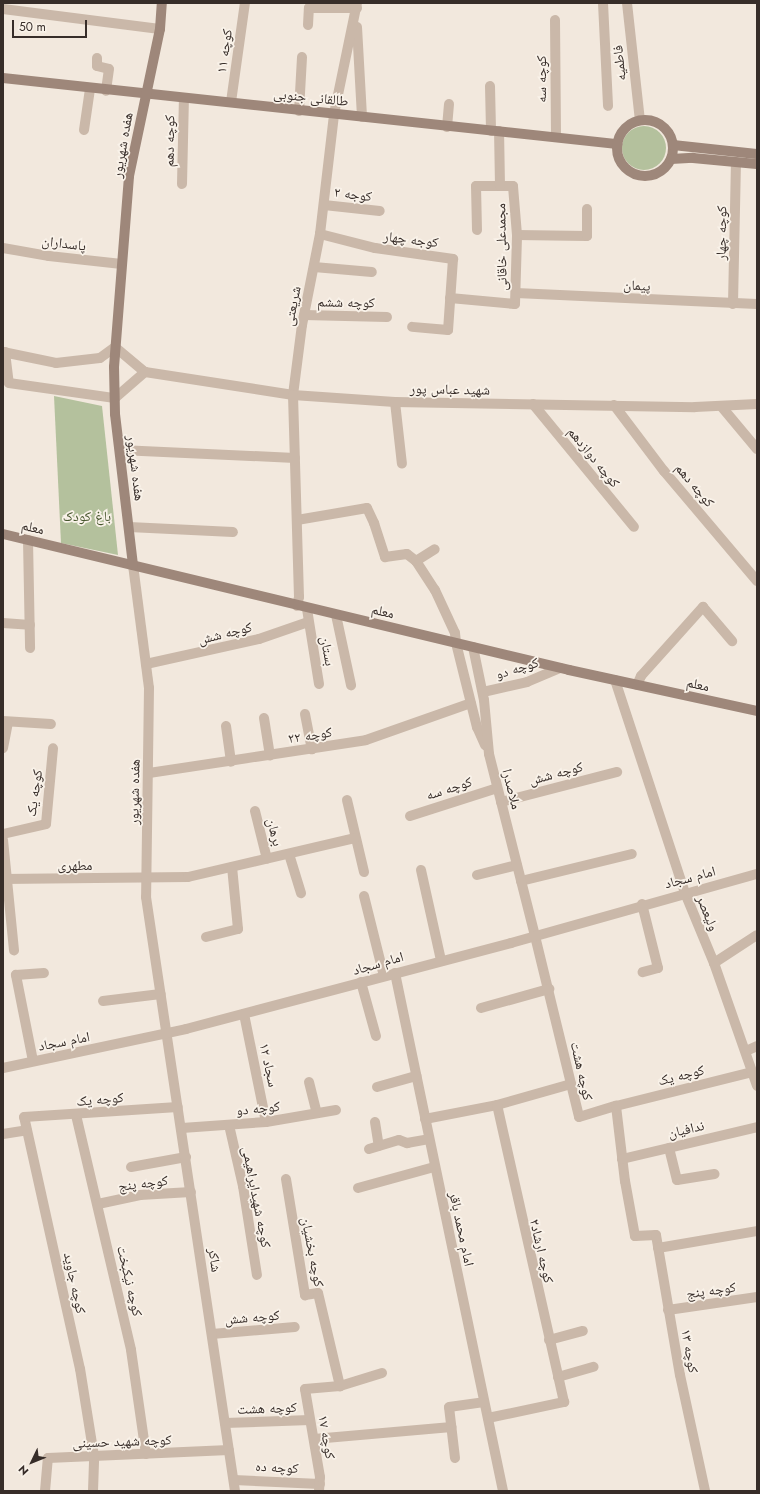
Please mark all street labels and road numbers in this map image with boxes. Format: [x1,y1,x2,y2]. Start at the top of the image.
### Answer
street label: کوچه ۱۱ [213,28,235,74]
street label: فاطمیه [609,44,629,82]
street label: کوچه سه [533,55,549,103]
street label: طالقانی جنوبی [273,85,349,109]
street label: هفده شهریور [108,111,136,179]
street label: کوچه دهم [160,115,178,167]
street label: کوجه ۲ [333,183,373,205]
street label: مجمدعلی خاقانی [492,203,510,291]
street label: کوچه چهار [712,205,730,261]
street label: کوجه چهار [383,227,439,251]
street label: پاسداران [41,232,87,254]
street label: پیمان [623,276,651,294]
street label: شریعتی [280,285,304,327]
street label: کوچه ششم [317,293,375,311]
street label: شهید عباس پور [410,380,490,398]
street label: کوچه دوازدهم [564,423,624,491]
street label: هفده شهریور [124,434,148,502]
street label: کوچه دهم [672,460,718,510]
street label: معلم [20,516,46,538]
street label: معلم [370,600,396,622]
street label: کوچه شش [196,618,254,648]
street label: بستان [317,635,339,667]
street label: کوچه دو [493,654,541,682]
street label: معلم [685,673,711,695]
street label: کوچه ۲۲ [287,723,333,747]
street label: کوچه شش [527,758,585,788]
street label: هفده شهریور [125,759,143,825]
street label: ملاصدرا [499,767,525,811]
street label: کوچه یک [22,768,46,818]
street label: کوچه سه [424,773,474,803]
street label: برهان [263,816,287,848]
street label: مطهری [58,857,92,873]
street label: امام سجاد [663,862,717,892]
street label: ولیعصر [693,893,723,933]
street label: امام سجاد [351,948,405,978]
street label: امام سجاد [37,1028,91,1054]
street label: کوچه هشت [567,1040,597,1102]
street label: سجاد ۱۲ [256,1041,282,1089]
street label: کوچه یک [656,1061,706,1089]
street label: کوچه یک [76,1089,124,1109]
street label: کوچه دو [235,1097,281,1119]
street label: ندافیان [666,1117,706,1141]
street label: کوچه شهیدایراهیمی [239,1145,275,1249]
street label: کوچه پنج [117,1172,169,1194]
street label: امام محمد باقر [446,1190,478,1268]
street label: کوچه بخشیان [298,1216,328,1288]
street label: کوچه ارشاد۲ [526,1217,558,1285]
street label: کوچه نیکبخت [114,1244,146,1318]
street label: شاکر [205,1247,225,1273]
street label: کوچه جاوید [60,1251,90,1315]
street label: کوچه پنج [685,1278,737,1302]
street label: کوچه شش [224,1306,280,1328]
street label: کوچه ۱۳ [678,1328,702,1374]
street label: کوچه هشت [237,1399,297,1417]
street label: کوچه ۱۷ [315,1414,339,1460]
street label: کوچه شهید حسینی [72,1431,172,1451]
street label: کوچه ده [255,1457,299,1477]

